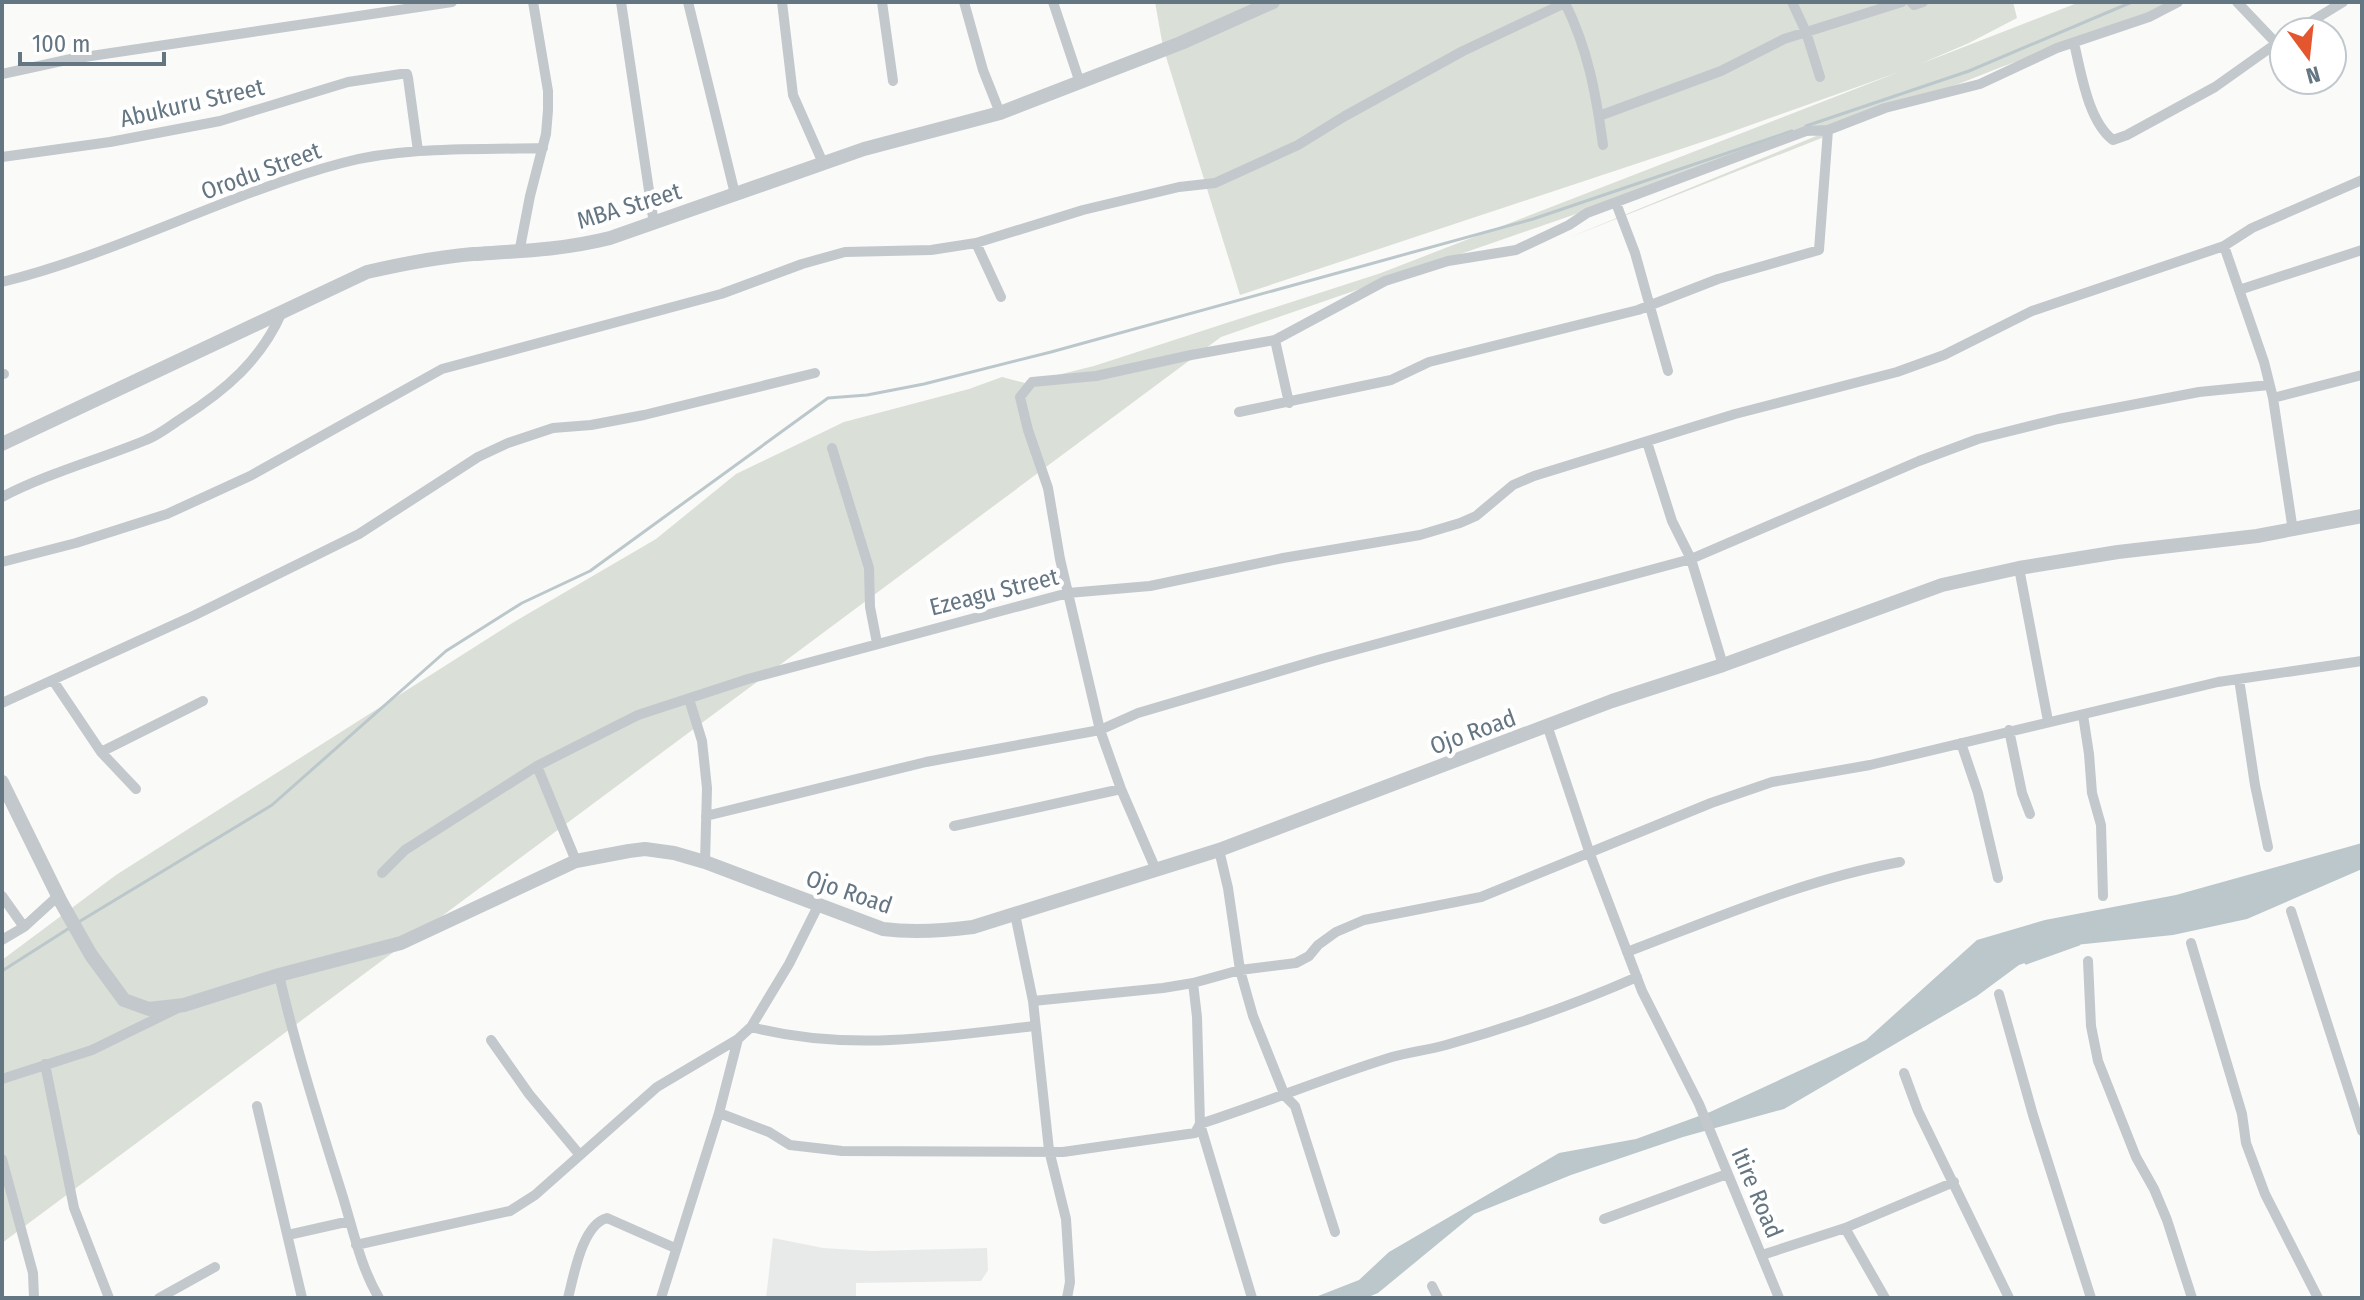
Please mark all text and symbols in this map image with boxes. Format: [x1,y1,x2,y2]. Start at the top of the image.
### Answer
scale bar [20,16,164,66]
north arrow [2268,16,2348,96]
text: 100 m [32,30,90,58]
text: N [2303,60,2323,90]
street label: Abukuru Street [117,73,267,133]
street label: Orodu Street [197,136,325,206]
street label: MBA Street [574,177,685,235]
street label: Ezeagu Street [927,562,1062,622]
street label: Ojo Road [1426,704,1520,760]
street label: Ojo Road [802,864,896,920]
street label: Itire Road [1726,1144,1788,1242]

